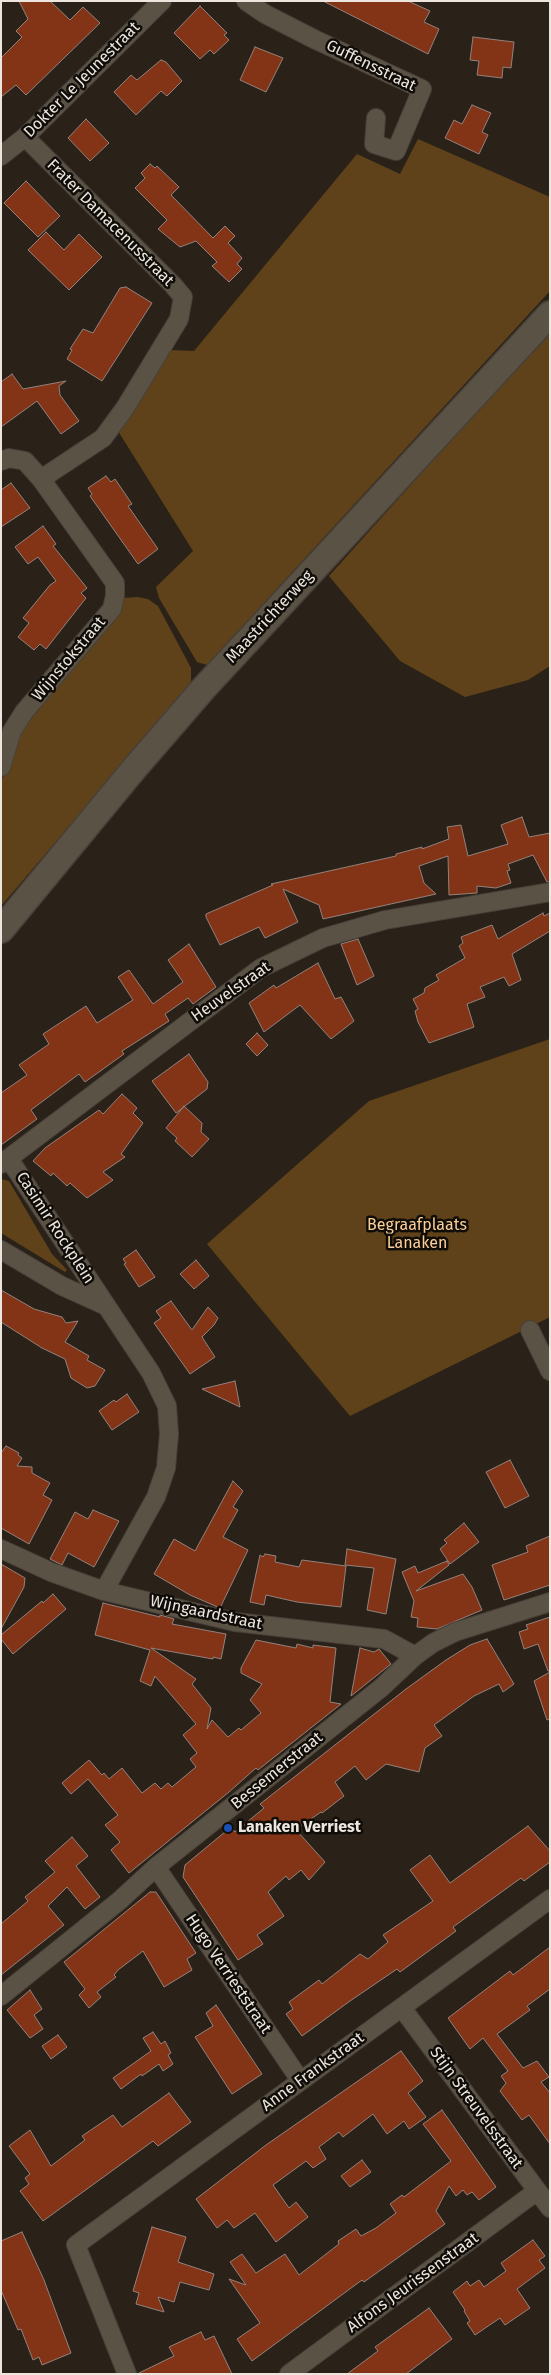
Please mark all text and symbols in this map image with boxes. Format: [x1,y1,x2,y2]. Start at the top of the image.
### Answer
street label: Dokter Le Jeunestraat [20,18,144,142]
street label: Guffensstraat [323,36,419,96]
street label: Frater Damacenusstraat [43,156,177,290]
street label: Maastrichterweg [222,567,318,667]
street label: Wijnstokstraat [28,613,110,705]
street label: Heuvelstraat [188,958,274,1026]
street label: Casimir Rockplein [12,1169,98,1287]
park label: Begraafplaats Lanaken [367,1216,467,1254]
street label: Wijngaardstraat [148,1592,264,1634]
street label: Bessemerstraat [227,1728,327,1814]
place label: Lanaken Verriest [238,1818,361,1838]
marker: Lanaken Verriest [222,1822,234,1834]
street label: Hugo Verrieststraat [181,1911,275,2037]
street label: Anne Frankstraat [258,2028,368,2116]
street label: Stijn Streuvelsstraat [425,2043,527,2173]
street label: Alfons Jeurissenstraat [343,2229,483,2337]

